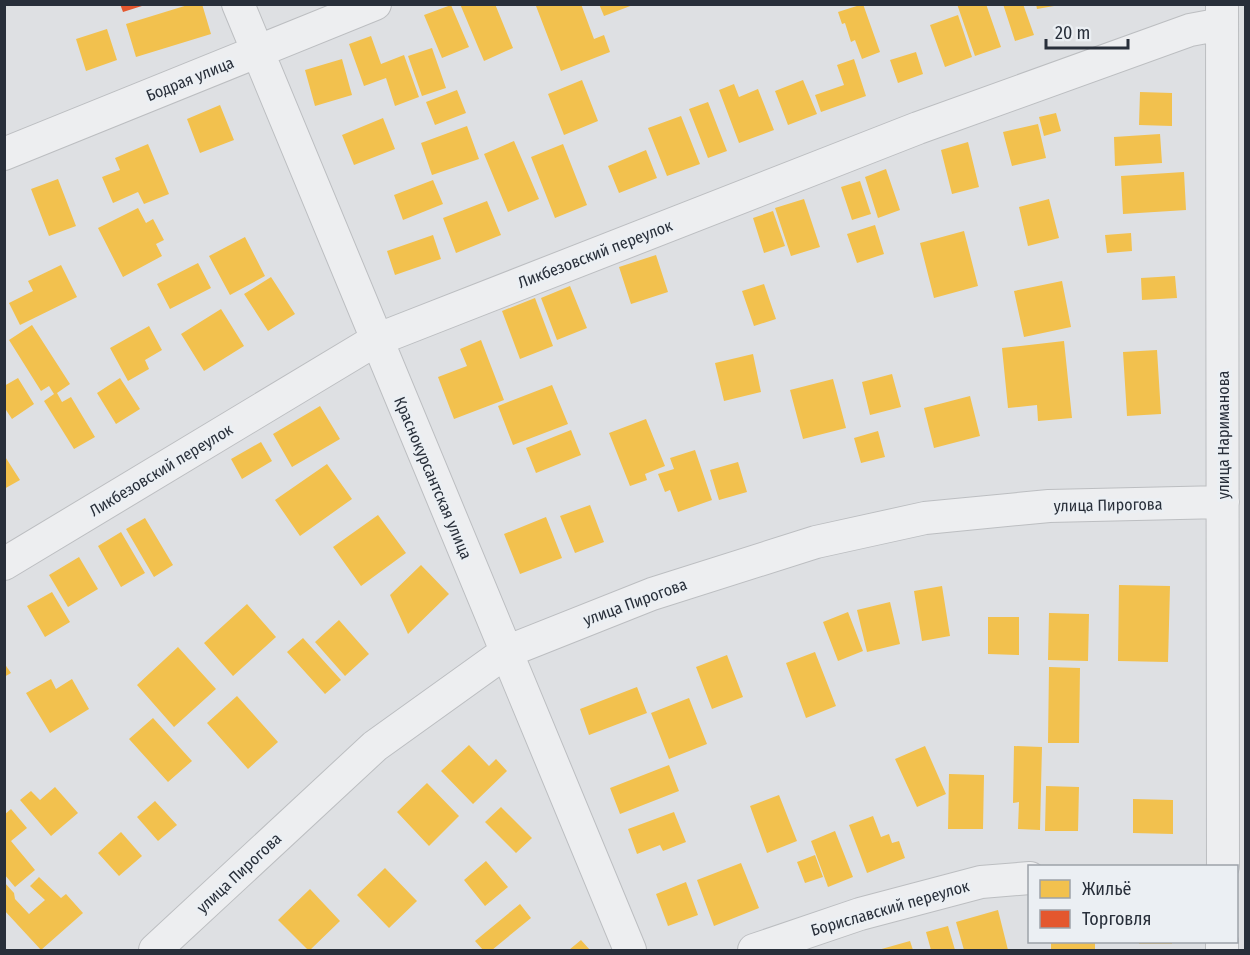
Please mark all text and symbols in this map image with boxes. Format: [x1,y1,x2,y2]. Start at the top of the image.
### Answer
scale bar [1046,12,1128,50]
text: 20 m [1055,22,1090,44]
street label: Бодрая улица [143,53,237,105]
street label: Ликбезовский переулок [515,216,675,292]
street label: улица Нариманова [1214,370,1233,499]
street label: Краснокурсантская улица [390,394,476,562]
street label: Ликбезовский переулок [86,419,237,520]
street label: улица Пирогова [1053,495,1163,515]
street label: улица Пирогова [581,574,690,630]
street label: улица Пирогова [193,829,285,917]
legend [1028,865,1238,943]
street label: Бориславский переулок [809,876,972,940]
text: Жильё [1082,878,1132,900]
text: Торговля [1082,908,1151,930]

